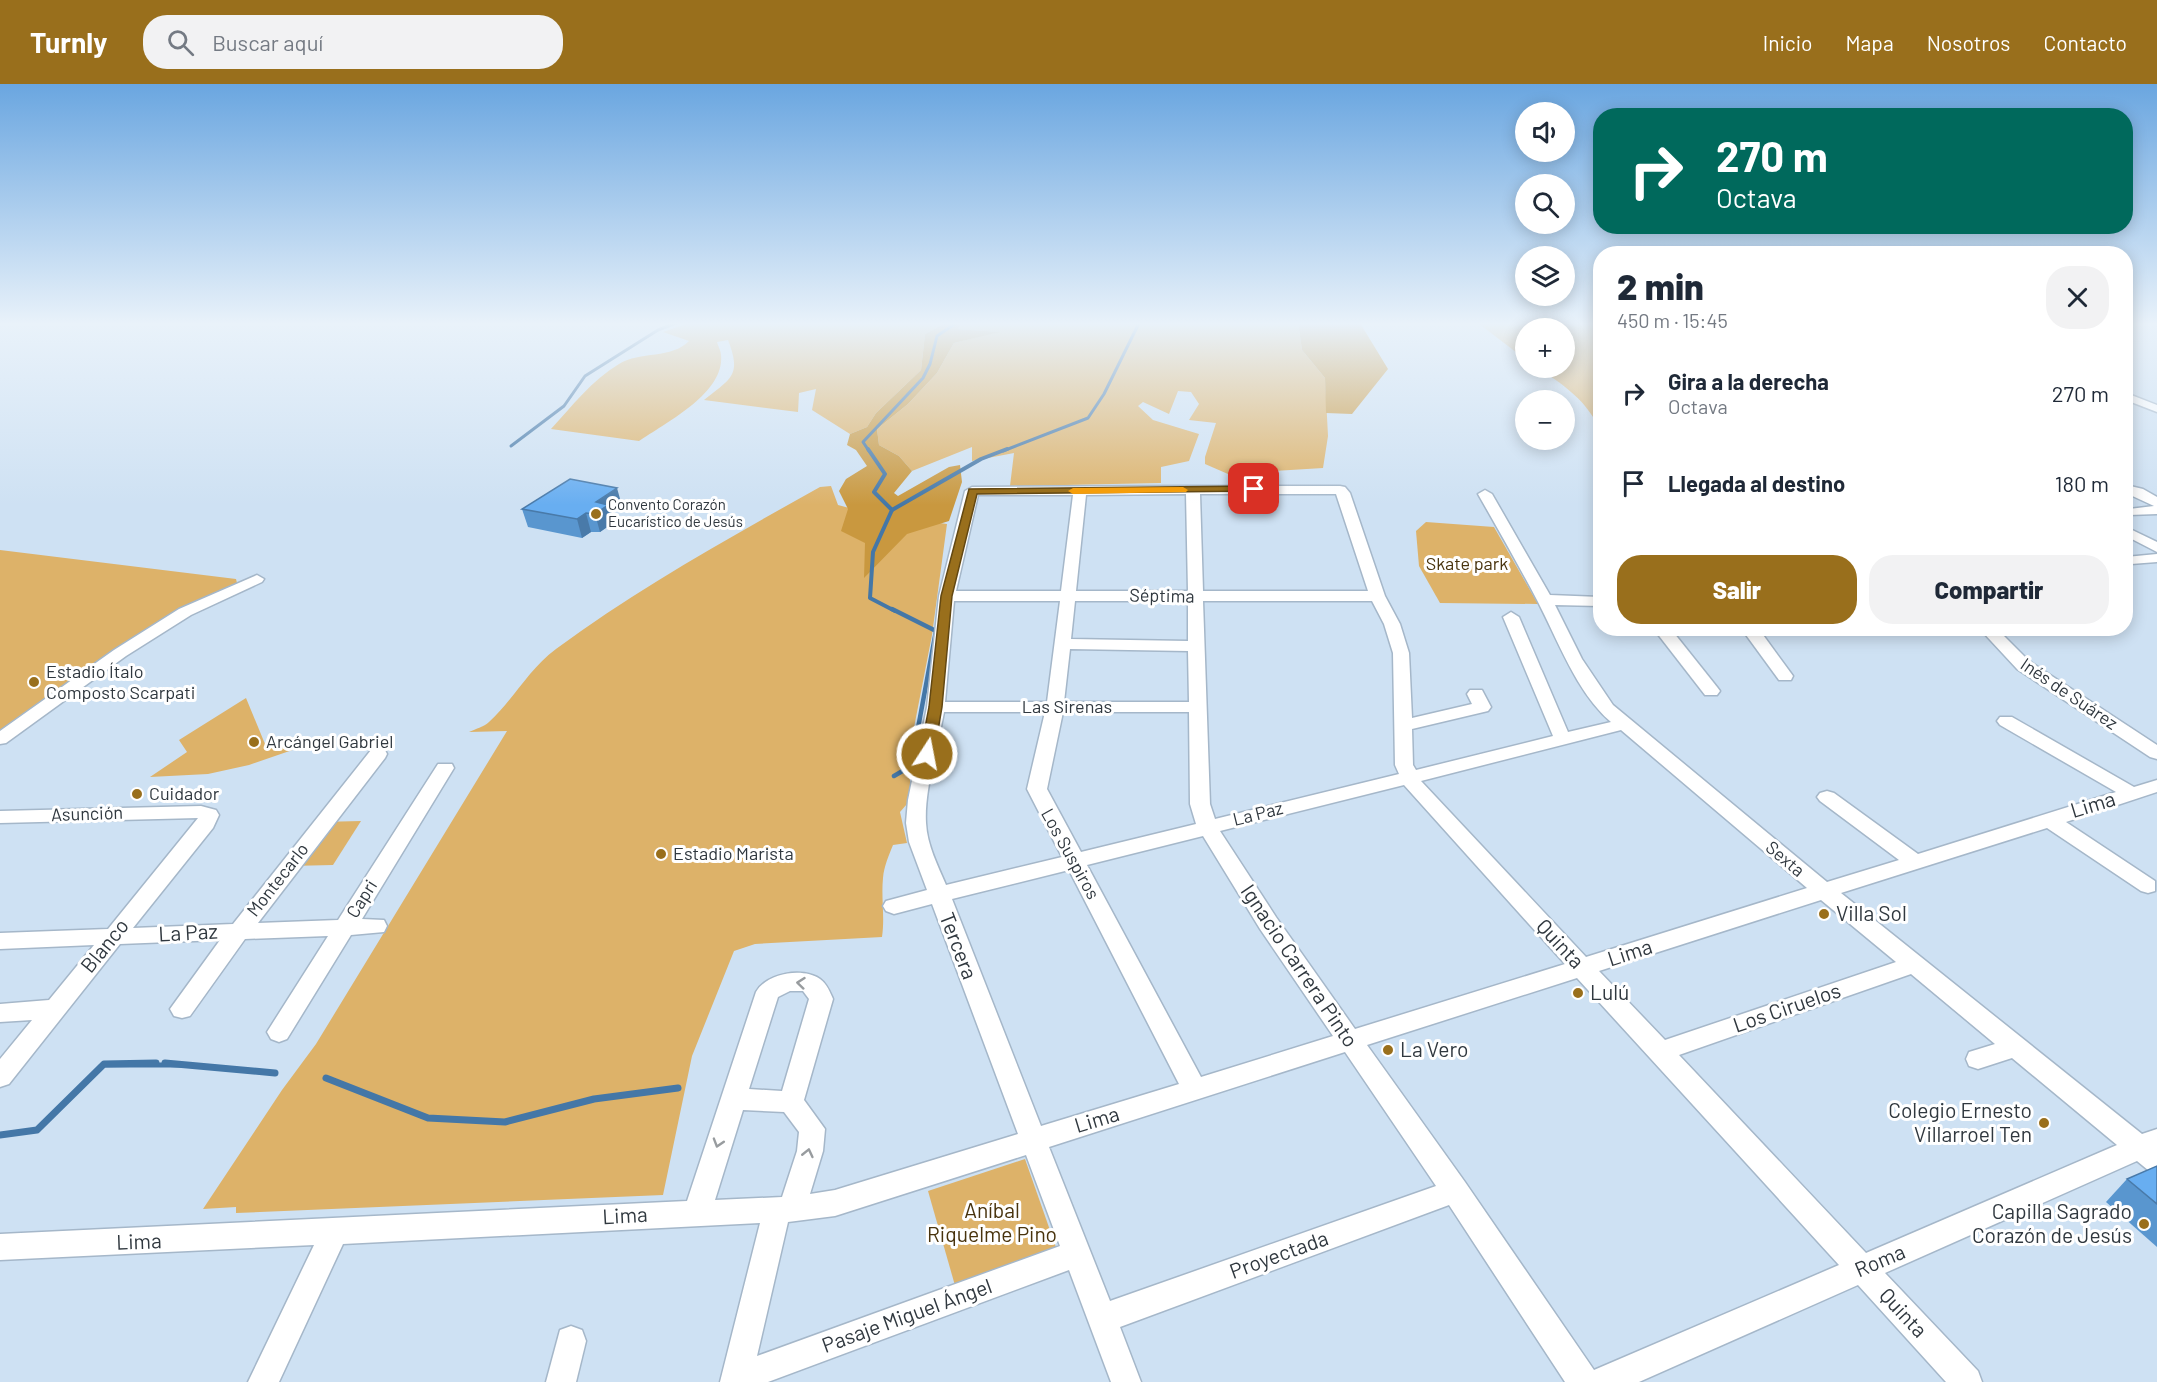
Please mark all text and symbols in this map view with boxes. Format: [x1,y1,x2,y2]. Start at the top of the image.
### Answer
search box [143,15,563,69]
text: Turnly [30,25,107,59]
icon: search [164,26,197,59]
text: Buscar aquí [212,29,323,55]
text: Inicio [1763,30,1813,55]
text: Mapa [1846,30,1894,55]
text: Nosotros [1927,30,2010,55]
text: Contacto [2043,30,2127,55]
map controls [1515,102,1575,450]
button: sound [1515,102,1575,162]
text: 270 m [1716,130,1828,180]
icon: right [1617,132,1695,210]
button: search [1515,174,1575,234]
text: Octava [1716,181,1797,213]
button: layers [1515,246,1575,306]
text: 2 min [1617,264,1704,307]
button: close [2046,266,2109,329]
text: 450 m · 15:45 [1617,308,1728,332]
button: + [1515,318,1575,378]
text: Gira a la derecha [1668,368,1829,394]
icon: right [1617,377,1650,410]
text: 270 m [2052,380,2109,406]
button: − [1515,390,1575,450]
text: Octava [1668,394,1728,418]
pin [1228,463,1279,514]
icon: arrive [1617,467,1650,500]
text: Llegada al destino [1668,470,1845,496]
text: 180 m [2055,470,2109,496]
icon: arrive [1237,472,1270,505]
place label: Convento Corazón Eucarístico de Jesús [608,495,743,530]
marker: Convento Corazón Eucarístico de Jesús [589,507,603,521]
park label: Skate park [1426,552,1508,574]
button: Salir [1617,555,1857,624]
button: Compartir [1869,555,2109,624]
street label: Séptima [1129,583,1195,607]
street label: Inés de Suárez [2017,653,2122,734]
place label: Estadio Ítalo Composto Scarpati [46,660,195,703]
marker: Estadio Ítalo Composto Scarpati [27,675,41,689]
street label: Las Sirenas [1022,695,1112,717]
position arrow [895,722,959,786]
place label: Arcángel Gabriel [266,730,393,752]
marker: Arcángel Gabriel [247,735,261,749]
place label: Cuidador [149,782,220,804]
street label: Lima [2067,785,2118,822]
marker: Cuidador [130,787,144,801]
street label: La Paz [1230,796,1285,830]
street label: Asunción [51,801,123,825]
street label: Los Suspiros [1037,804,1105,903]
street label: Sexta [1762,836,1810,881]
street label: Montecarlo [242,838,313,921]
place label: Estadio Marista [673,842,794,864]
marker: Estadio Marista [654,847,668,861]
street label: Capri [341,875,381,922]
street label: Ignacio Carrera Pinto [1237,879,1364,1051]
place label: Villa Sol [1836,900,1907,925]
marker: Villa Sol [1817,907,1831,921]
street label: Tercera [935,908,984,982]
street label: Blanco [75,913,133,977]
street label: Quinta [1532,913,1590,973]
street label: La Paz [158,917,218,946]
street label: Lima [1604,933,1655,970]
street label: Los Ciruelos [1729,976,1844,1037]
one-way arrow [796,977,805,990]
place label: Lulú [1590,979,1629,1004]
marker: Lulú [1571,986,1585,1000]
place label: La Vero [1400,1036,1468,1061]
marker: La Vero [1381,1043,1395,1057]
place label: Colegio Ernesto Villarroel Ten [1888,1097,2032,1146]
street label: Lima [1071,1100,1122,1137]
marker: Colegio Ernesto Villarroel Ten [2037,1116,2051,1130]
one-way arrow [713,1137,725,1148]
one-way arrow [801,1148,814,1158]
park label: Aníbal Riquelme Pino [927,1197,1057,1246]
place label: Capilla Sagrado Corazón de Jesús [1972,1198,2132,1247]
street label: Lima [602,1201,648,1228]
marker: Capilla Sagrado Corazón de Jesús [2137,1217,2151,1231]
street label: Proyectada [1226,1224,1331,1283]
street label: Lima [116,1227,162,1254]
street label: Roma [1850,1238,1908,1281]
street label: Pasaje Miguel Ángel [818,1272,995,1357]
street label: Quinta [1875,1282,1933,1342]

